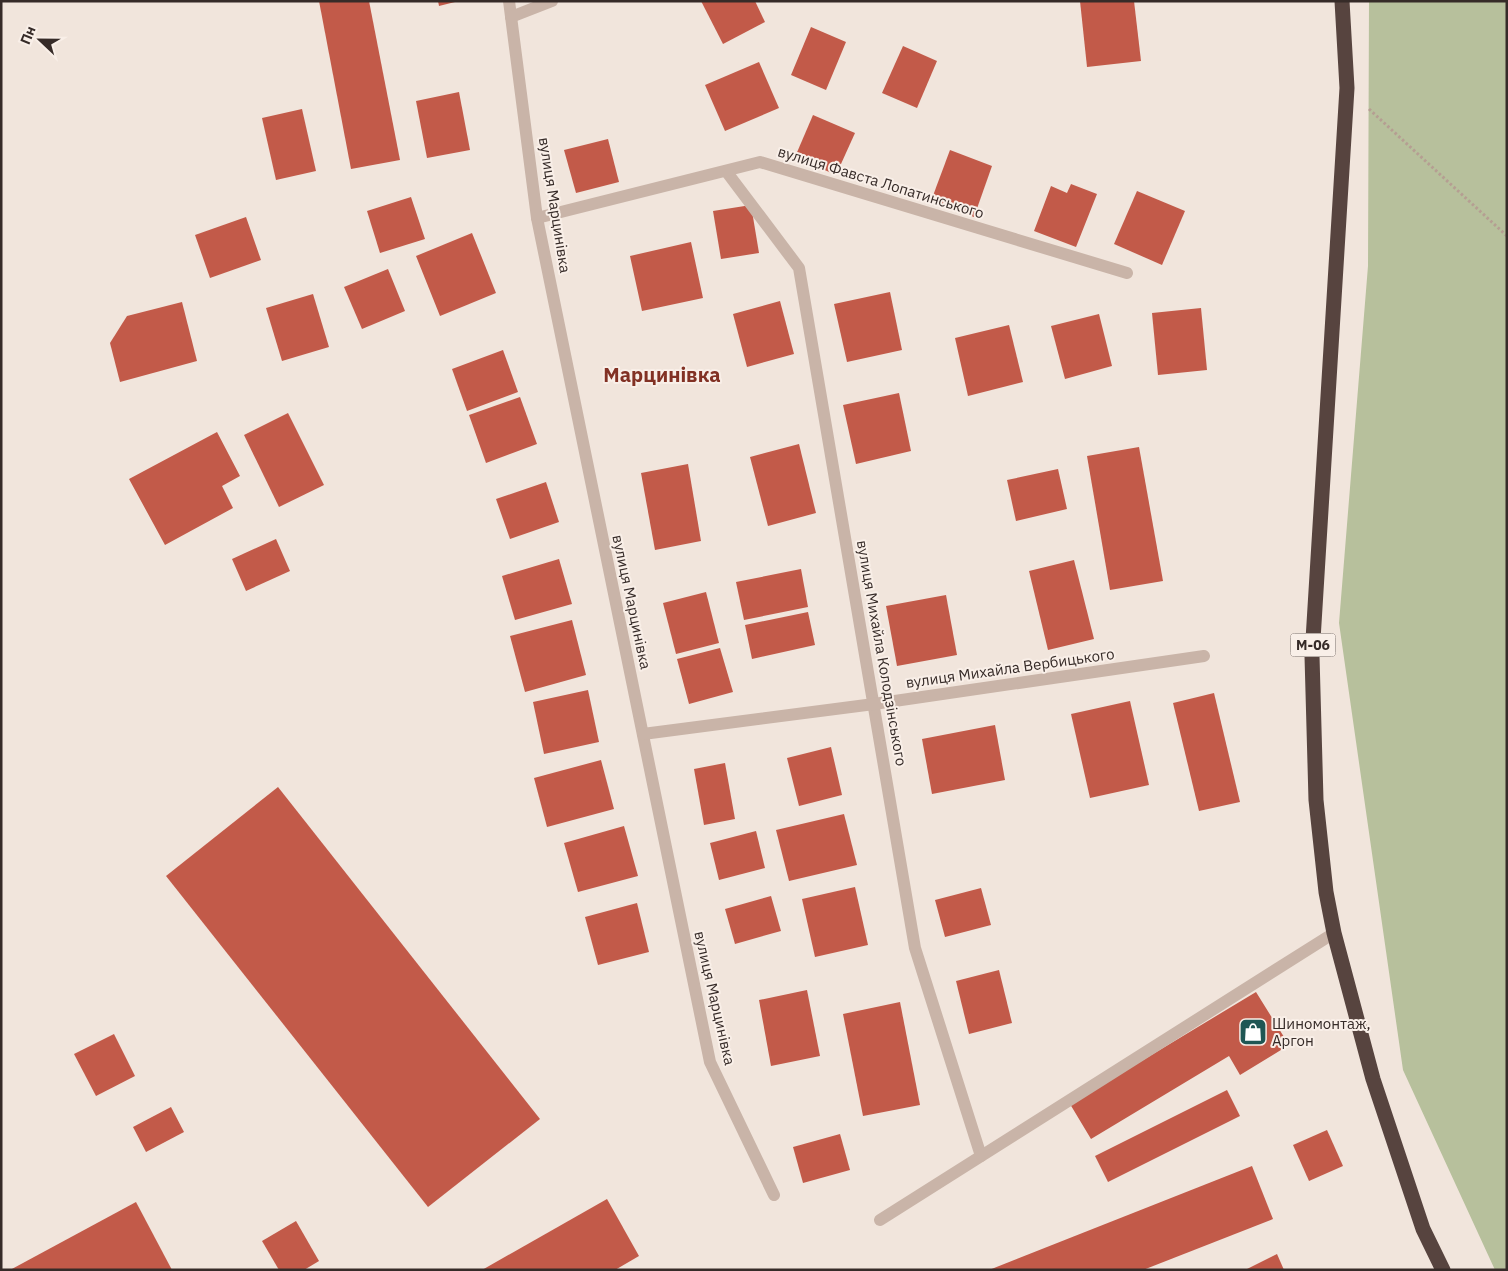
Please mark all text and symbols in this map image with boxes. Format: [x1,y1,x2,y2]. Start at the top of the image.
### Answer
north arrow [15,15,65,65]
text: Пн [16,23,40,47]
street label: вулиця Марцинівка [535,136,575,274]
street label: вулиця Фавста Лопатинського [776,142,986,222]
district label: Марцинівка [603,361,721,388]
street label: вулиця Марцинівка [608,533,656,671]
street label: вулиця Михайла Колодзінського [853,539,911,767]
road number: М-06 [1290,634,1336,656]
street label: вулиця Михайла Вербицького [904,644,1116,692]
street label: вулиця Марцинівка [690,929,740,1067]
place label: Шиномонтаж, Аргон [1272,1014,1371,1050]
shop icon: Шиномонтаж, Аргон [1238,1017,1268,1047]

